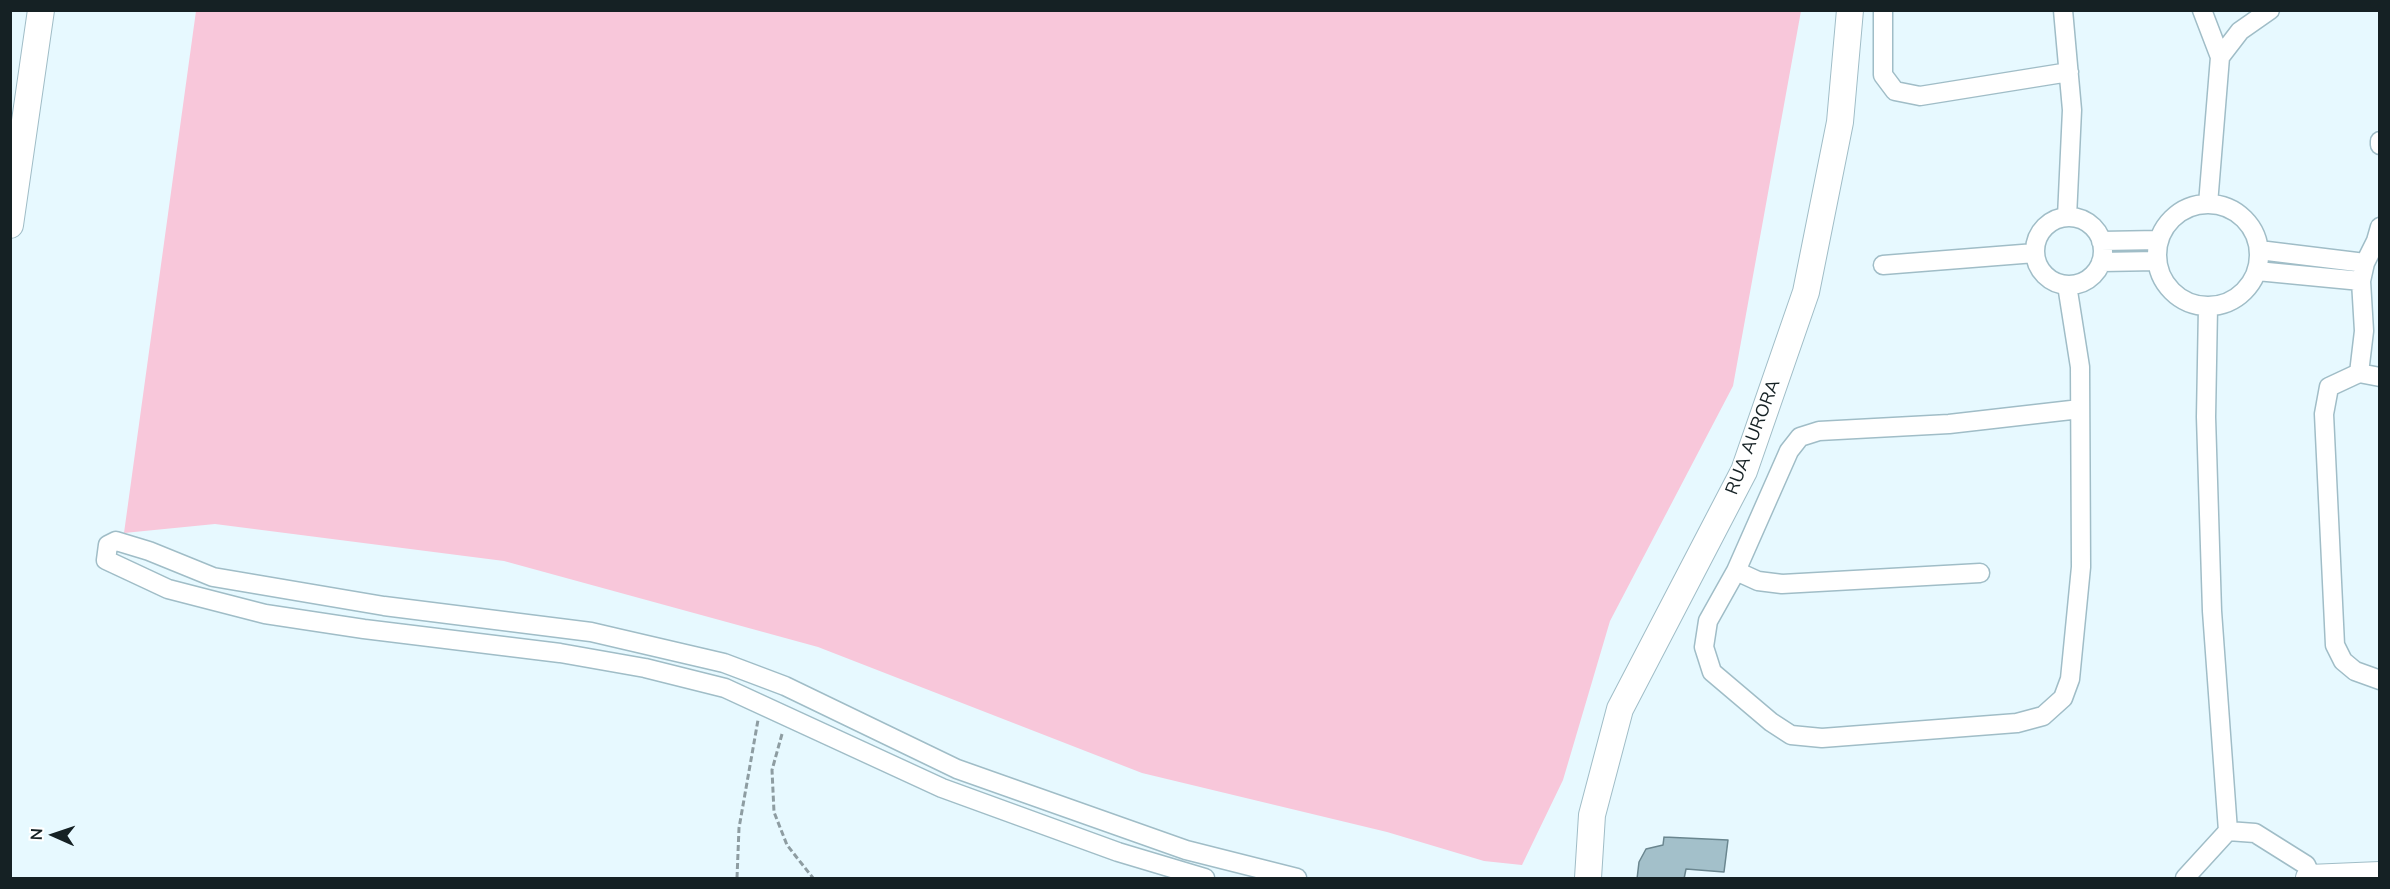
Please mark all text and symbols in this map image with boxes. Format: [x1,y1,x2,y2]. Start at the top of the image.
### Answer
street label: RUA AURORA [1721,376,1785,498]
north arrow [24,805,84,865]
text: N [26,827,46,841]

